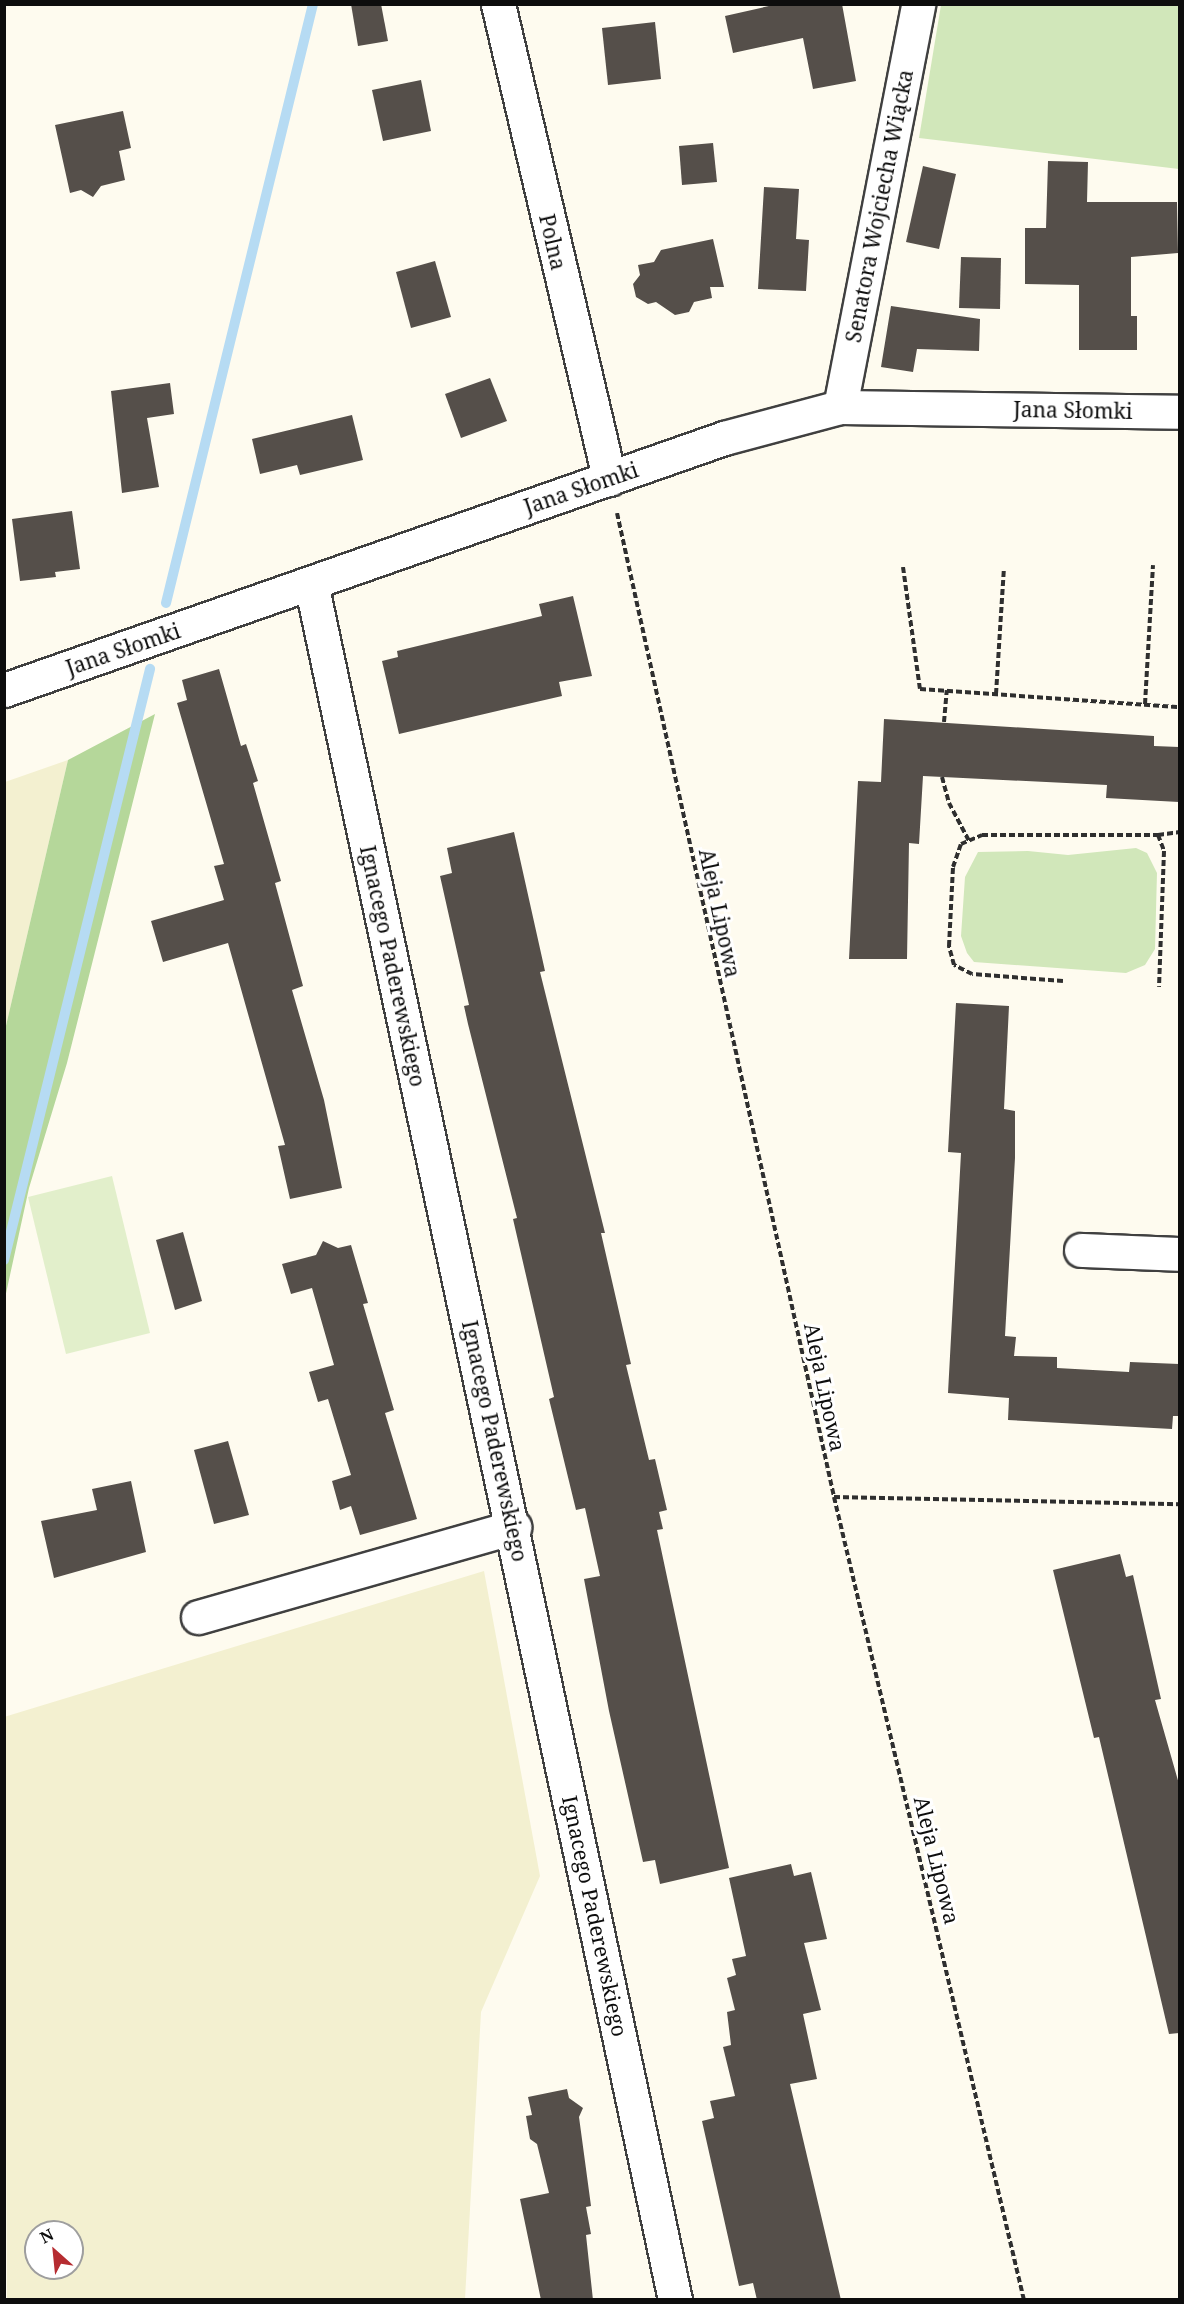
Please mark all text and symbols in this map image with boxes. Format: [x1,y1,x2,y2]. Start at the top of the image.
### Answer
street label: Senatora Wojciecha Wiącka [840,67,918,345]
street label: Polna [534,212,572,272]
street label: Jana Słomki [1013,396,1133,424]
street label: Jana Słomki [520,457,642,519]
street label: Jana Słomki [62,618,184,680]
street label: Ignacego Paderewskiego [355,843,431,1089]
street label: Aleja Lipowa [694,846,746,980]
street label: Ignacego Paderewskiego [457,1318,533,1564]
street label: Aleja Lipowa [799,1320,851,1454]
street label: Ignacego Paderewskiego [557,1793,633,2039]
street label: Aleja Lipowa [909,1793,965,1927]
north arrow [24,2220,84,2280]
text: N [36,2223,57,2248]

